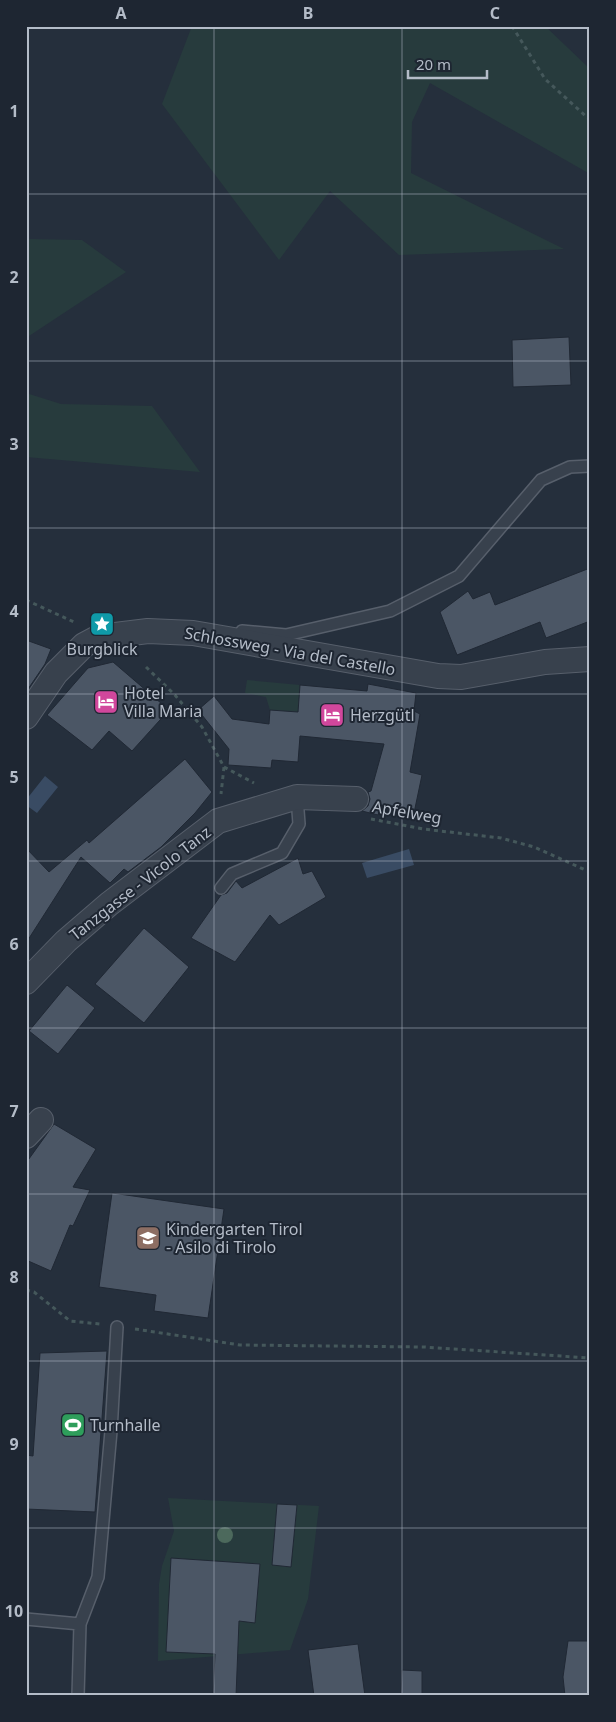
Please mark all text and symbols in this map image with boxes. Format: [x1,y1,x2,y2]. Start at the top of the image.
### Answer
text: A [115,2,127,24]
text: B [303,2,313,24]
text: C [490,2,500,24]
scale bar [408,48,487,80]
text: 20 m [416,54,451,74]
text: 1 [9,100,19,122]
text: 2 [9,266,19,288]
text: 3 [9,433,19,455]
text: 4 [9,600,19,622]
place icon: Burgblick [89,611,115,637]
street label: Schlossweg - Via del Castello [183,622,397,680]
place label: Burgblick [67,638,138,660]
place label: Hotel Villa Maria [124,682,202,722]
hotel icon: Hotel Villa Maria [93,689,119,715]
hotel icon: Herzgütl [319,702,345,728]
place label: Herzgütl [350,704,415,726]
text: 5 [9,766,19,788]
street label: Apfelweg [371,795,443,829]
street label: Tanzgasse - Vicolo Tanz [65,821,215,945]
text: 6 [9,933,19,955]
text: 7 [9,1100,19,1122]
place label: Kindergarten Tirol - Asilo di Tirolo [166,1218,303,1258]
school or university icon: Kindergarten Tirol - Asilo di Tirolo [135,1225,161,1251]
text: 8 [9,1266,19,1288]
sports icon: Turnhalle [60,1412,86,1438]
place label: Turnhalle [90,1414,161,1436]
text: 9 [9,1433,19,1455]
text: 10 [5,1600,23,1622]

